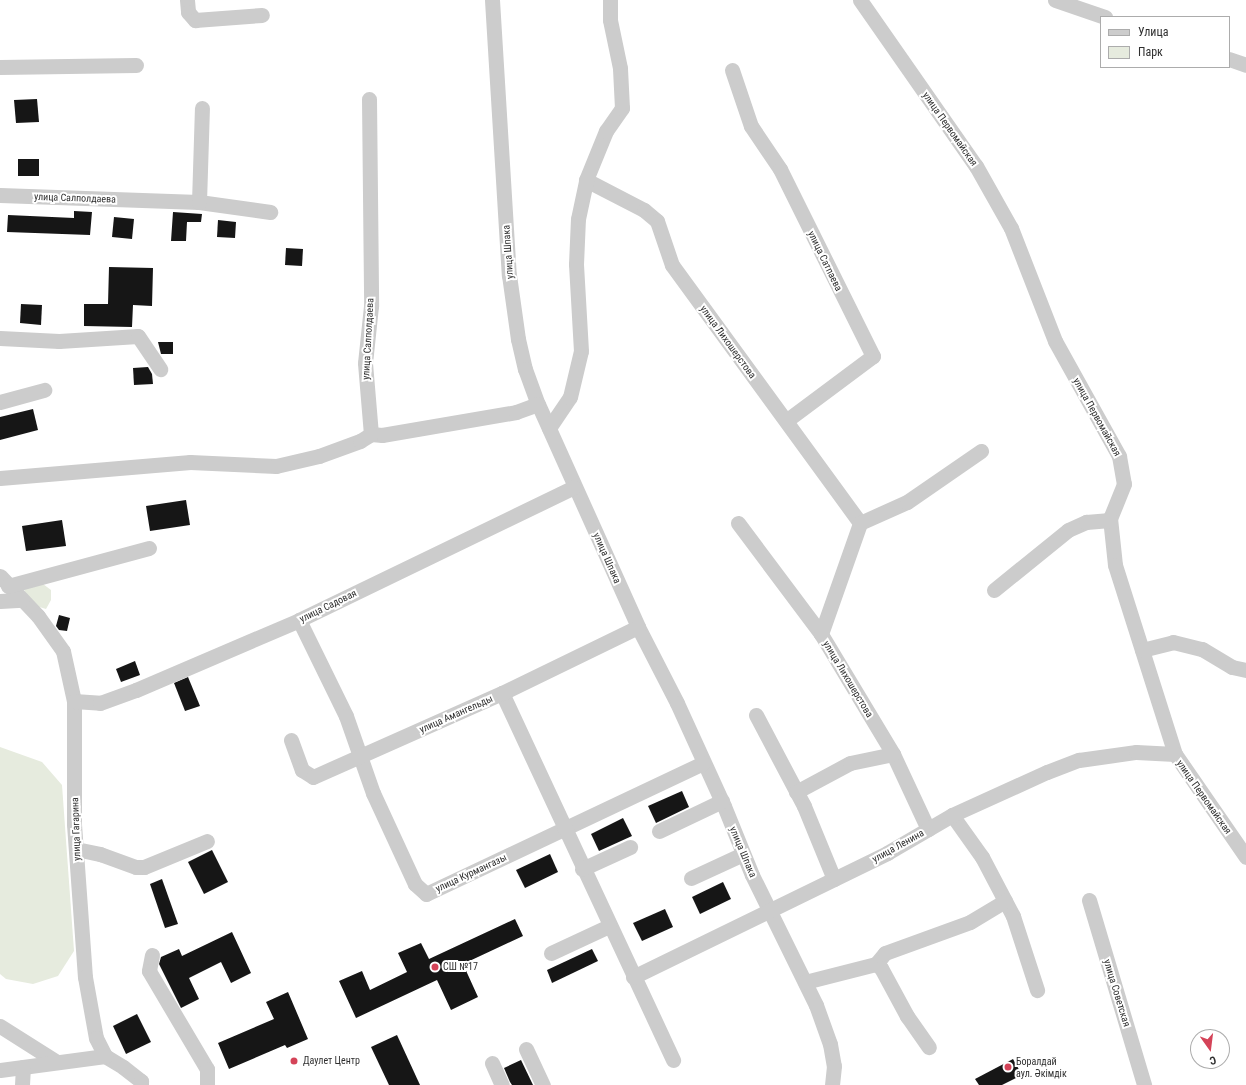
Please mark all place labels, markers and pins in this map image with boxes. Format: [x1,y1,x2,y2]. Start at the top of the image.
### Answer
place label: СШ №17 [443,961,478,973]
marker: СШ №17 [430,962,440,972]
marker: Даулет Центр [288,1055,300,1067]
place label: Даулет Центр [303,1055,360,1067]
place label: Боралдай аул. Әкімдік [1016,1055,1067,1078]
marker: Боралдай аул. Әкімдік [1003,1062,1013,1072]

